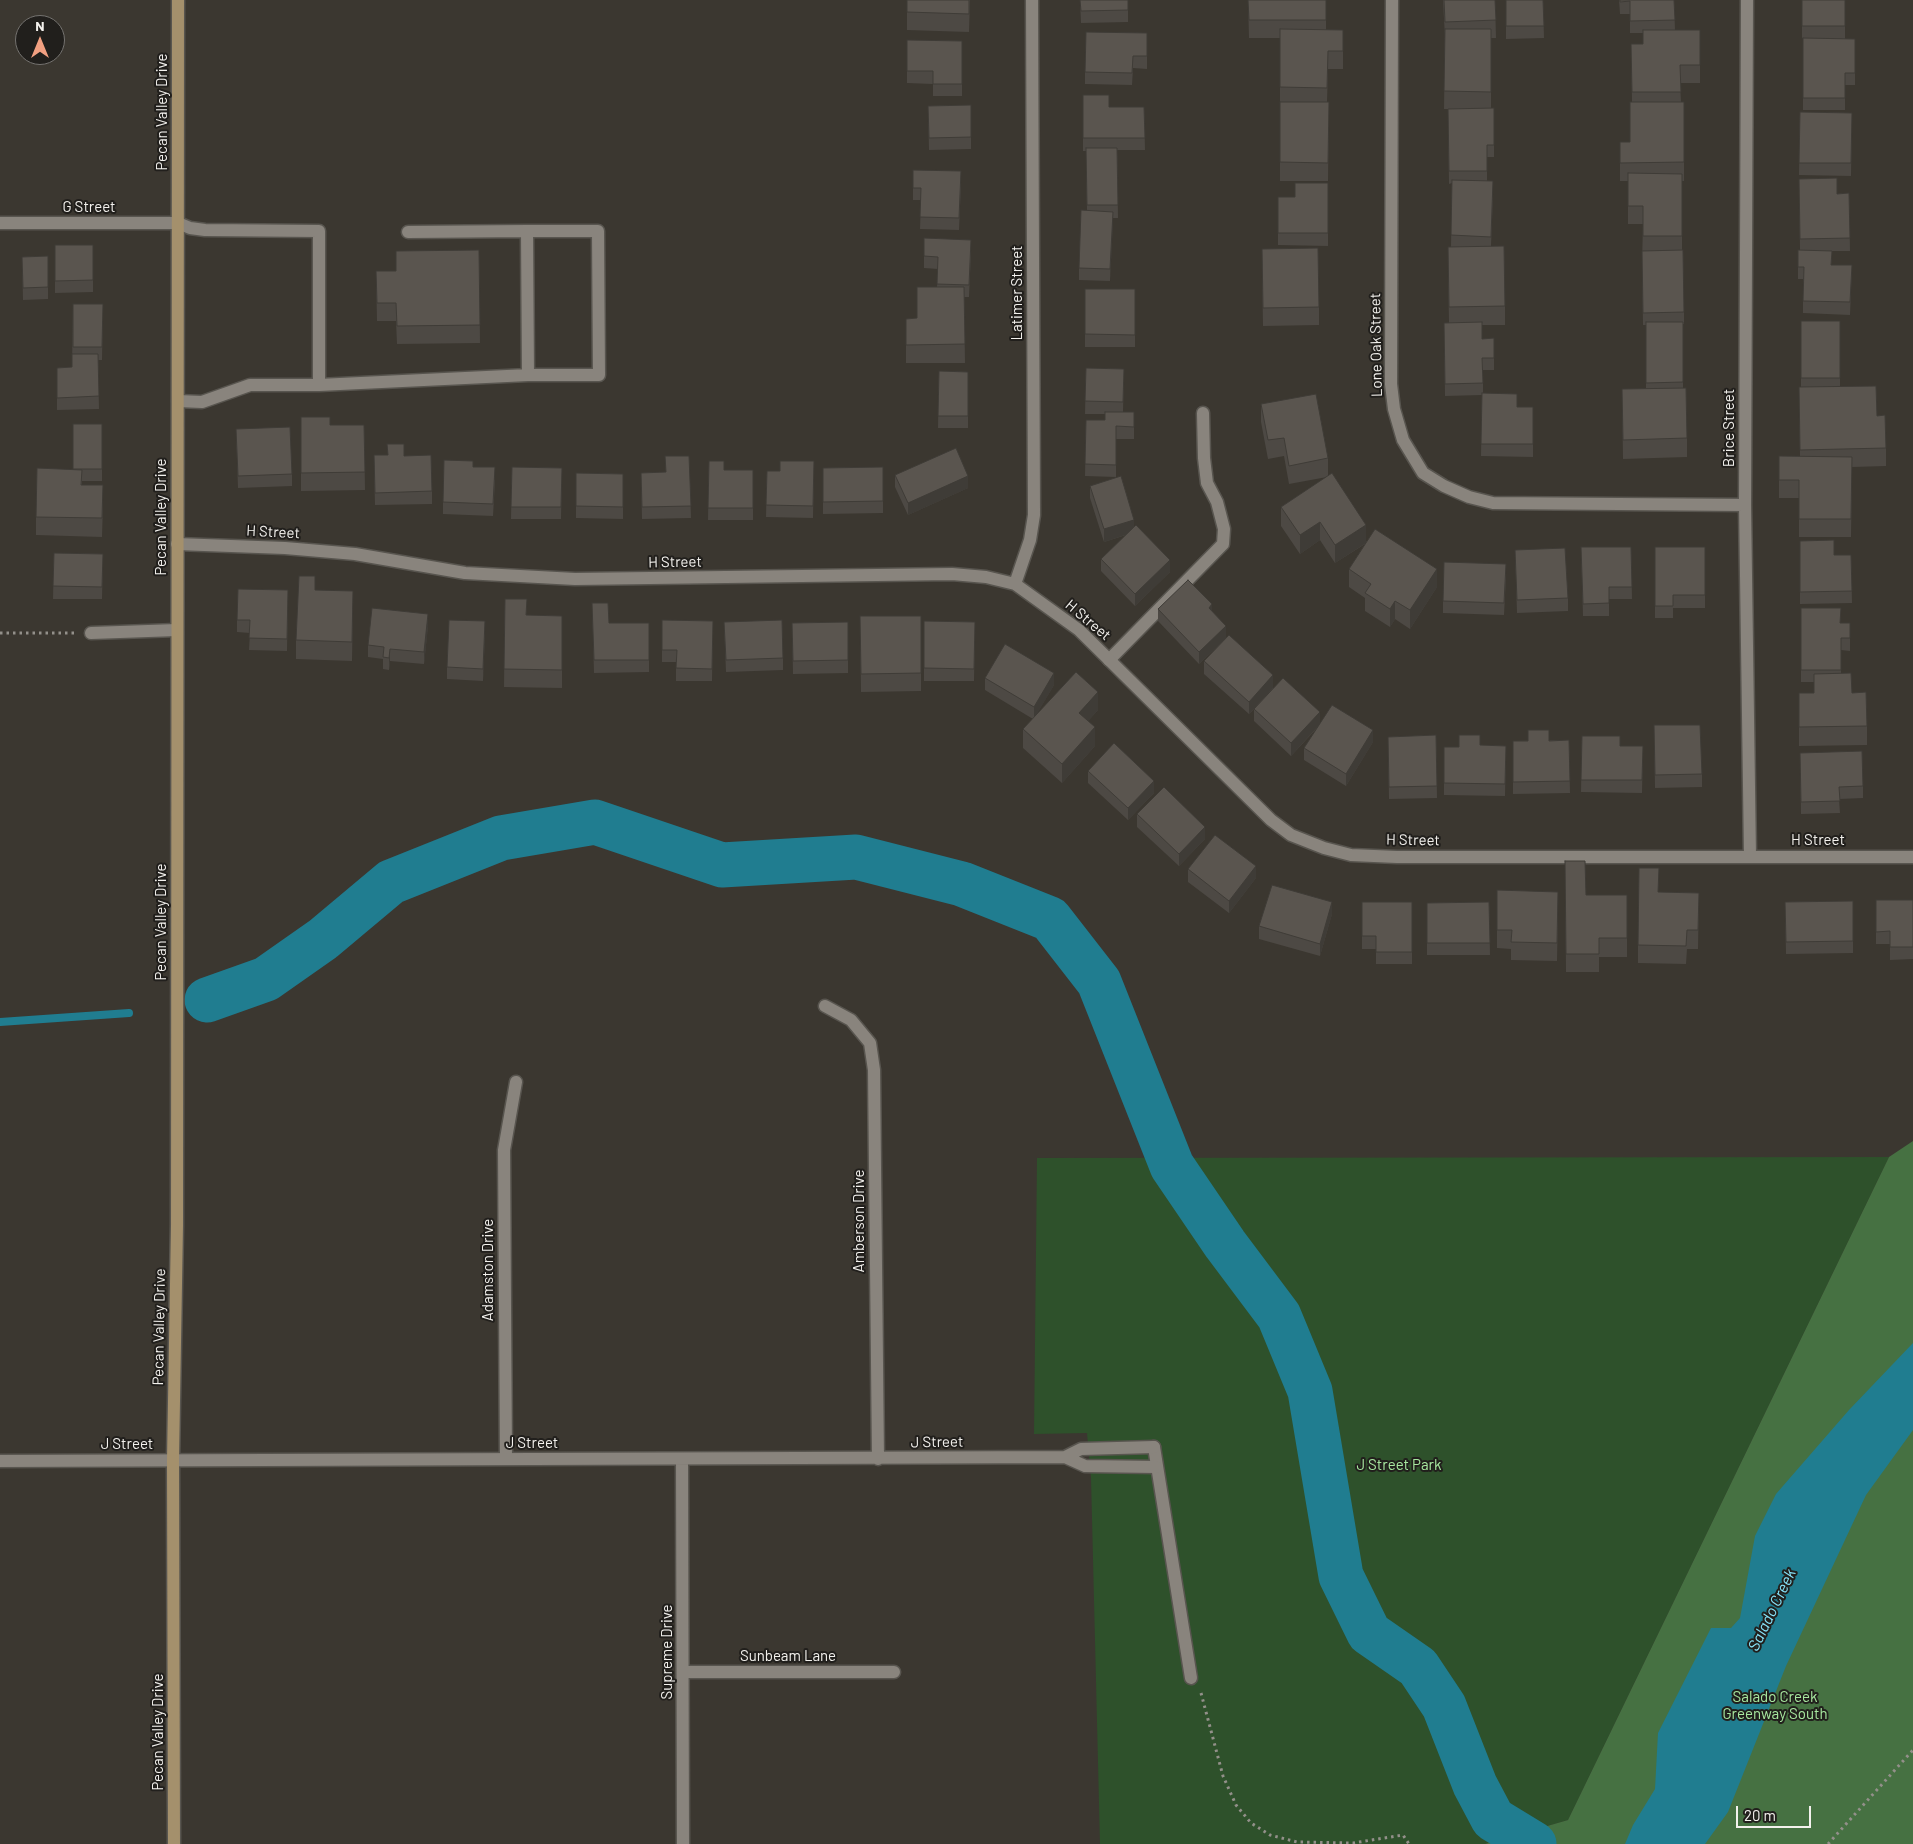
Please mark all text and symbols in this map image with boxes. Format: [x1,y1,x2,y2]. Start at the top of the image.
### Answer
north arrow [15,15,65,65]
text: N [35,17,45,34]
street label: Pecan Valley Drive [153,54,171,170]
street label: G Street [62,198,116,216]
street label: Latimer Street [1008,245,1026,341]
street label: Lone Oak Street [1366,293,1386,397]
street label: Brice Street [1720,389,1738,467]
street label: Pecan Valley Drive [152,459,170,575]
street label: H Street [246,522,300,542]
street label: H Street [648,553,702,571]
street label: H Street [1062,596,1114,644]
street label: H Street [1386,831,1440,849]
street label: H Street [1791,831,1845,849]
street label: Pecan Valley Drive [152,864,170,980]
street label: Amberson Drive [850,1170,868,1272]
street label: Adamston Drive [479,1219,497,1321]
street label: Pecan Valley Drive [149,1268,169,1386]
street label: J Street [911,1433,963,1451]
street label: J Street [506,1434,558,1452]
street label: J Street [101,1435,153,1453]
park label: J Street Park [1356,1456,1442,1474]
water label: Salado Creek [1744,1566,1800,1654]
street label: Supreme Drive [658,1604,676,1700]
street label: Sunbeam Lane [740,1647,836,1665]
street label: Pecan Valley Drive [149,1674,167,1790]
park label: Salado Creek Greenway South [1722,1688,1828,1723]
scale bar [1738,1796,1813,1828]
text: 20 m [1744,1806,1776,1824]

